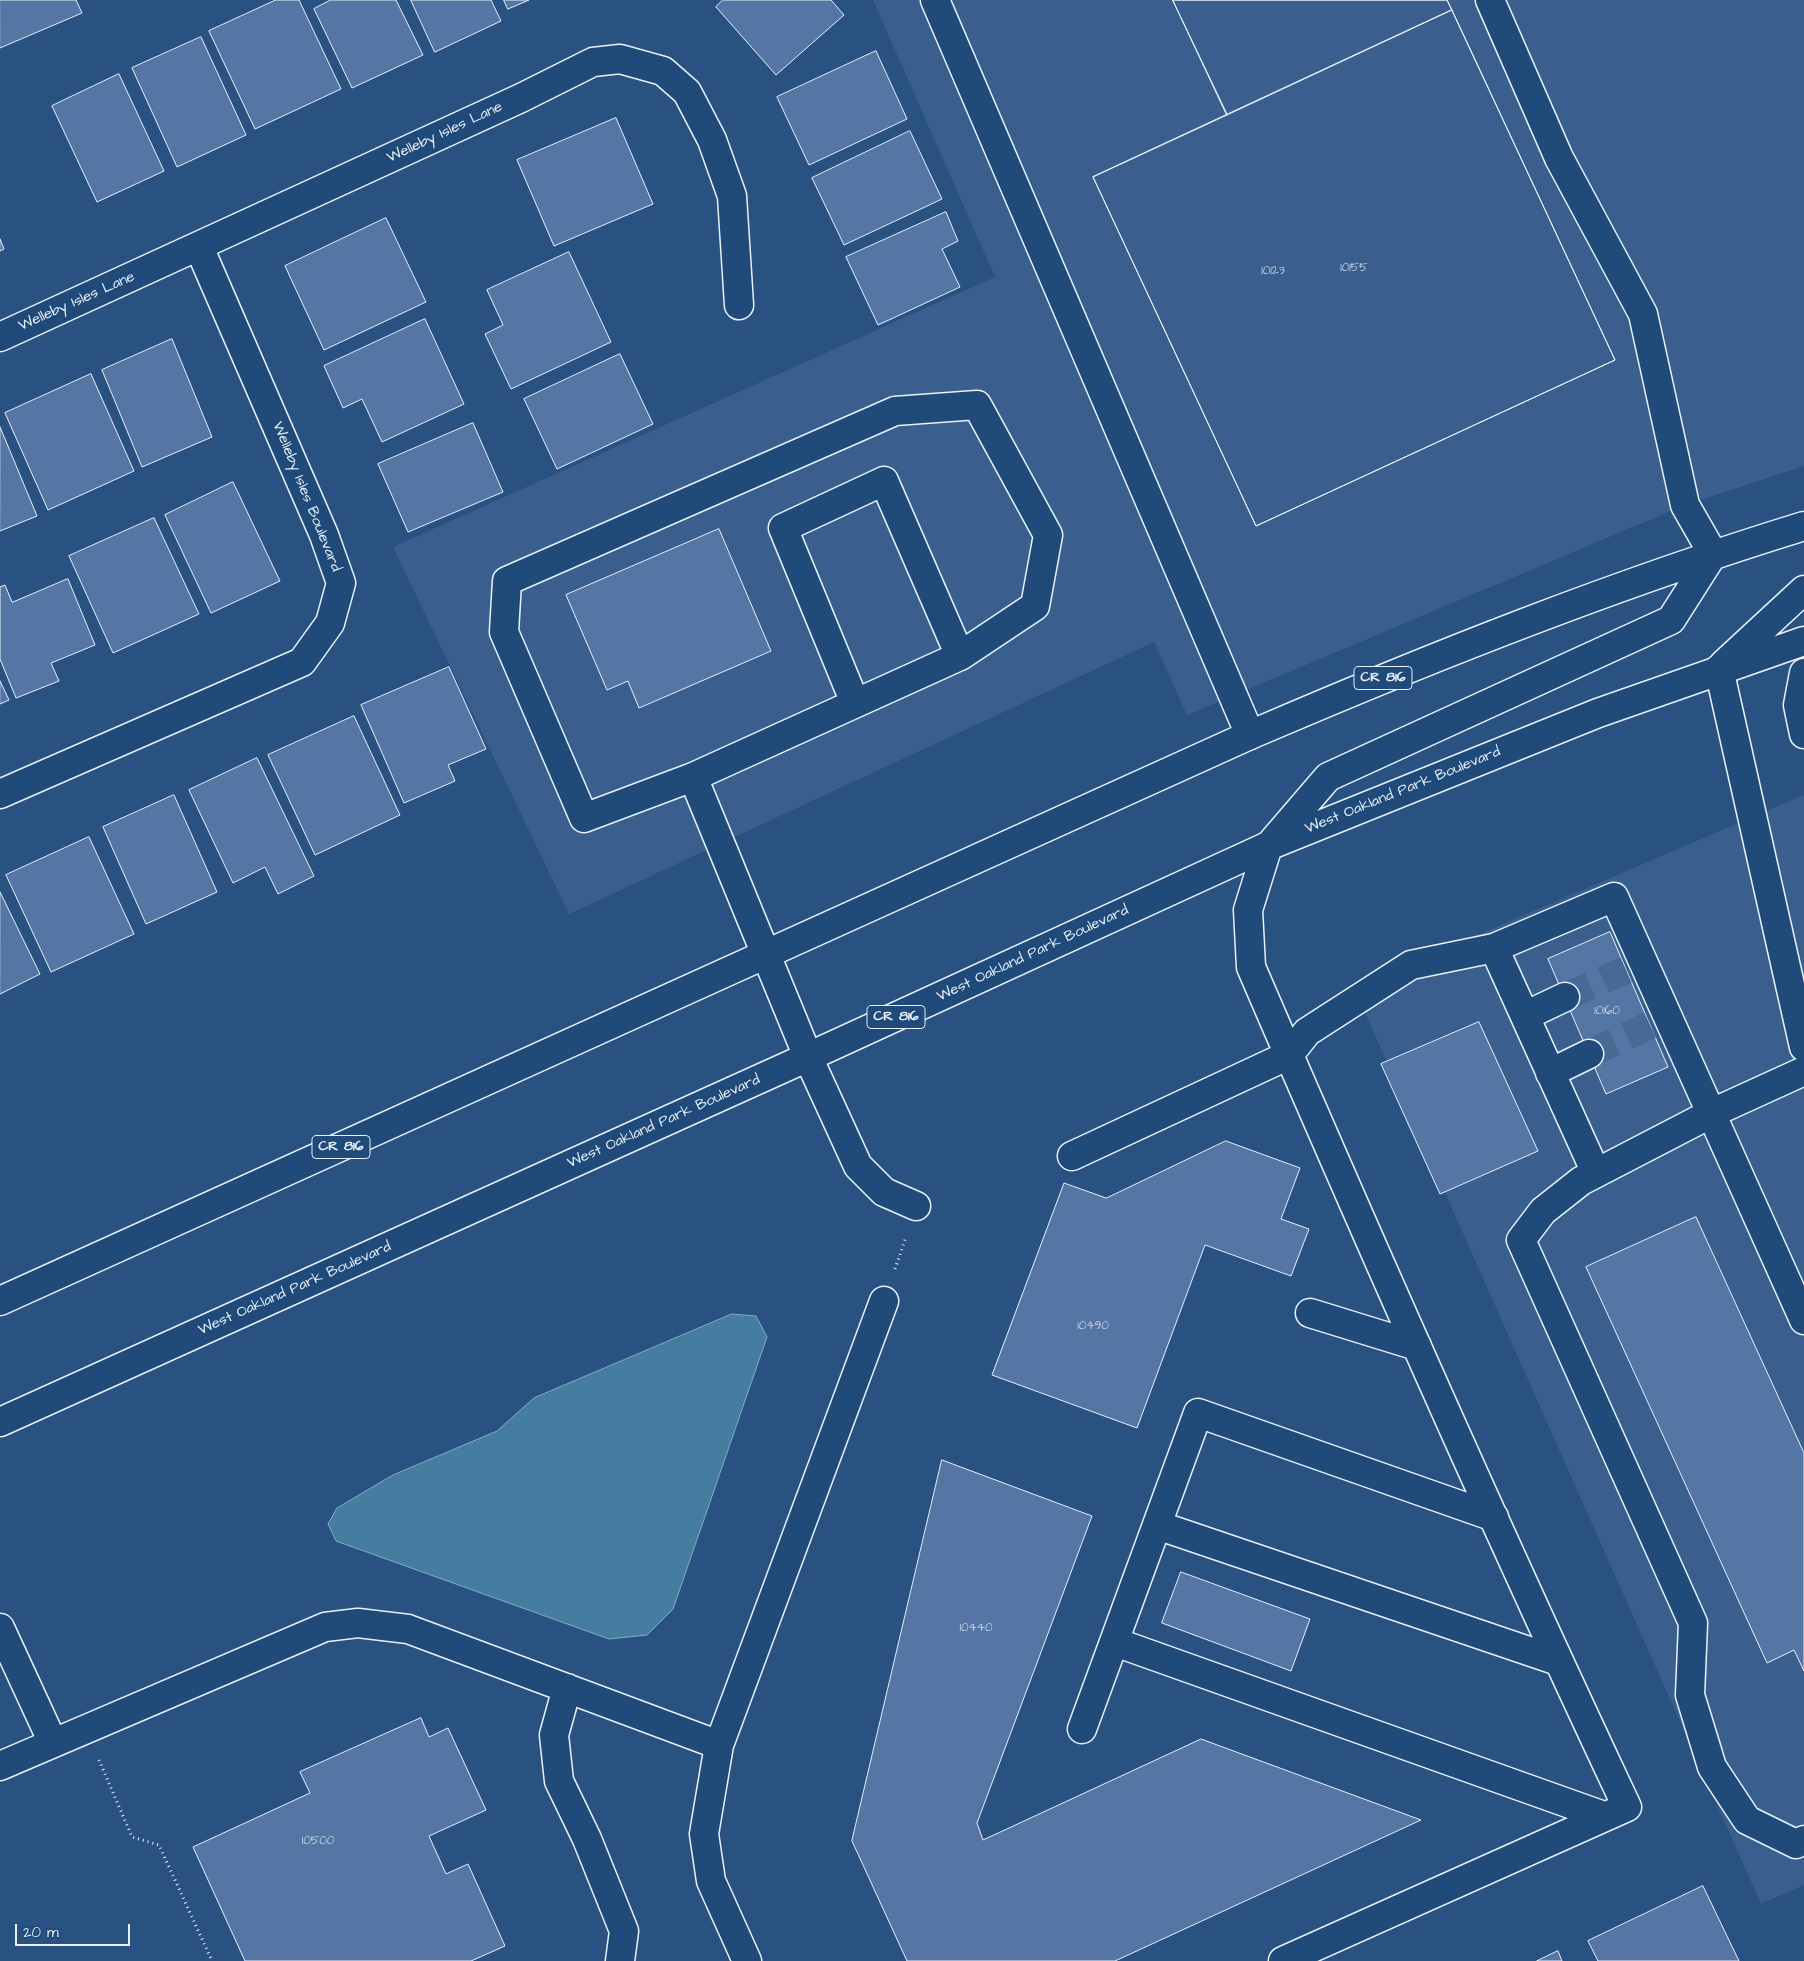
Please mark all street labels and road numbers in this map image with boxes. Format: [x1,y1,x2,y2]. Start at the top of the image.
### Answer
street label: Welleby Isles Lane [384,98,506,168]
street label: Welleby Isles Lane [16,268,138,336]
street label: Welleby Isles Boulevard [268,419,344,575]
road number: CR 816 [1354,666,1412,690]
street label: West Oakland Park Boulevard [1303,743,1503,839]
street label: West Oakland Park Boulevard [934,902,1132,1006]
road number: CR 816 [867,1006,925,1028]
street label: West Oakland Park Boulevard [565,1071,763,1173]
road number: CR 816 [312,1136,370,1158]
street label: West Oakland Park Boulevard [196,1238,394,1340]

